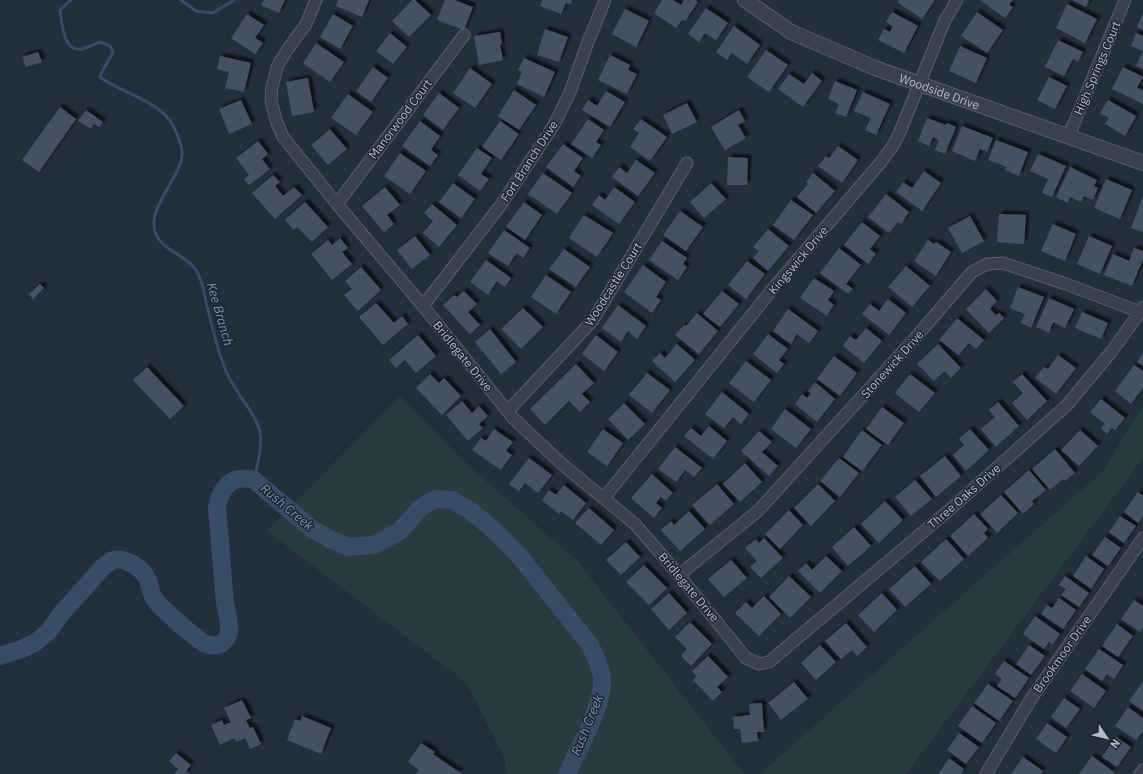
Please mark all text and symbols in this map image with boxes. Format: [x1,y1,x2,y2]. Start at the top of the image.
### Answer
street label: High Springs Court [1071,19,1123,117]
street label: Woodside Drive [897,70,982,112]
street label: Manorwood Court [365,76,435,162]
street label: Fort Branch Drive [497,117,561,204]
street label: Kingswick Drive [765,222,831,297]
street label: Woodcastle Court [581,239,645,329]
water label: Kee Branch [203,280,237,348]
street label: Bridlegate Drive [430,318,496,395]
street label: Stonewick Drive [857,327,927,401]
street label: Three Oaks Drive [924,460,1004,532]
water label: Rush Creek [257,480,317,534]
street label: Bridlegate Drive [656,549,723,625]
street label: Brookmoor Drive [1030,612,1094,696]
water label: Rush Creek [567,692,607,758]
north arrow [1087,718,1127,758]
text: N [1107,736,1123,751]

